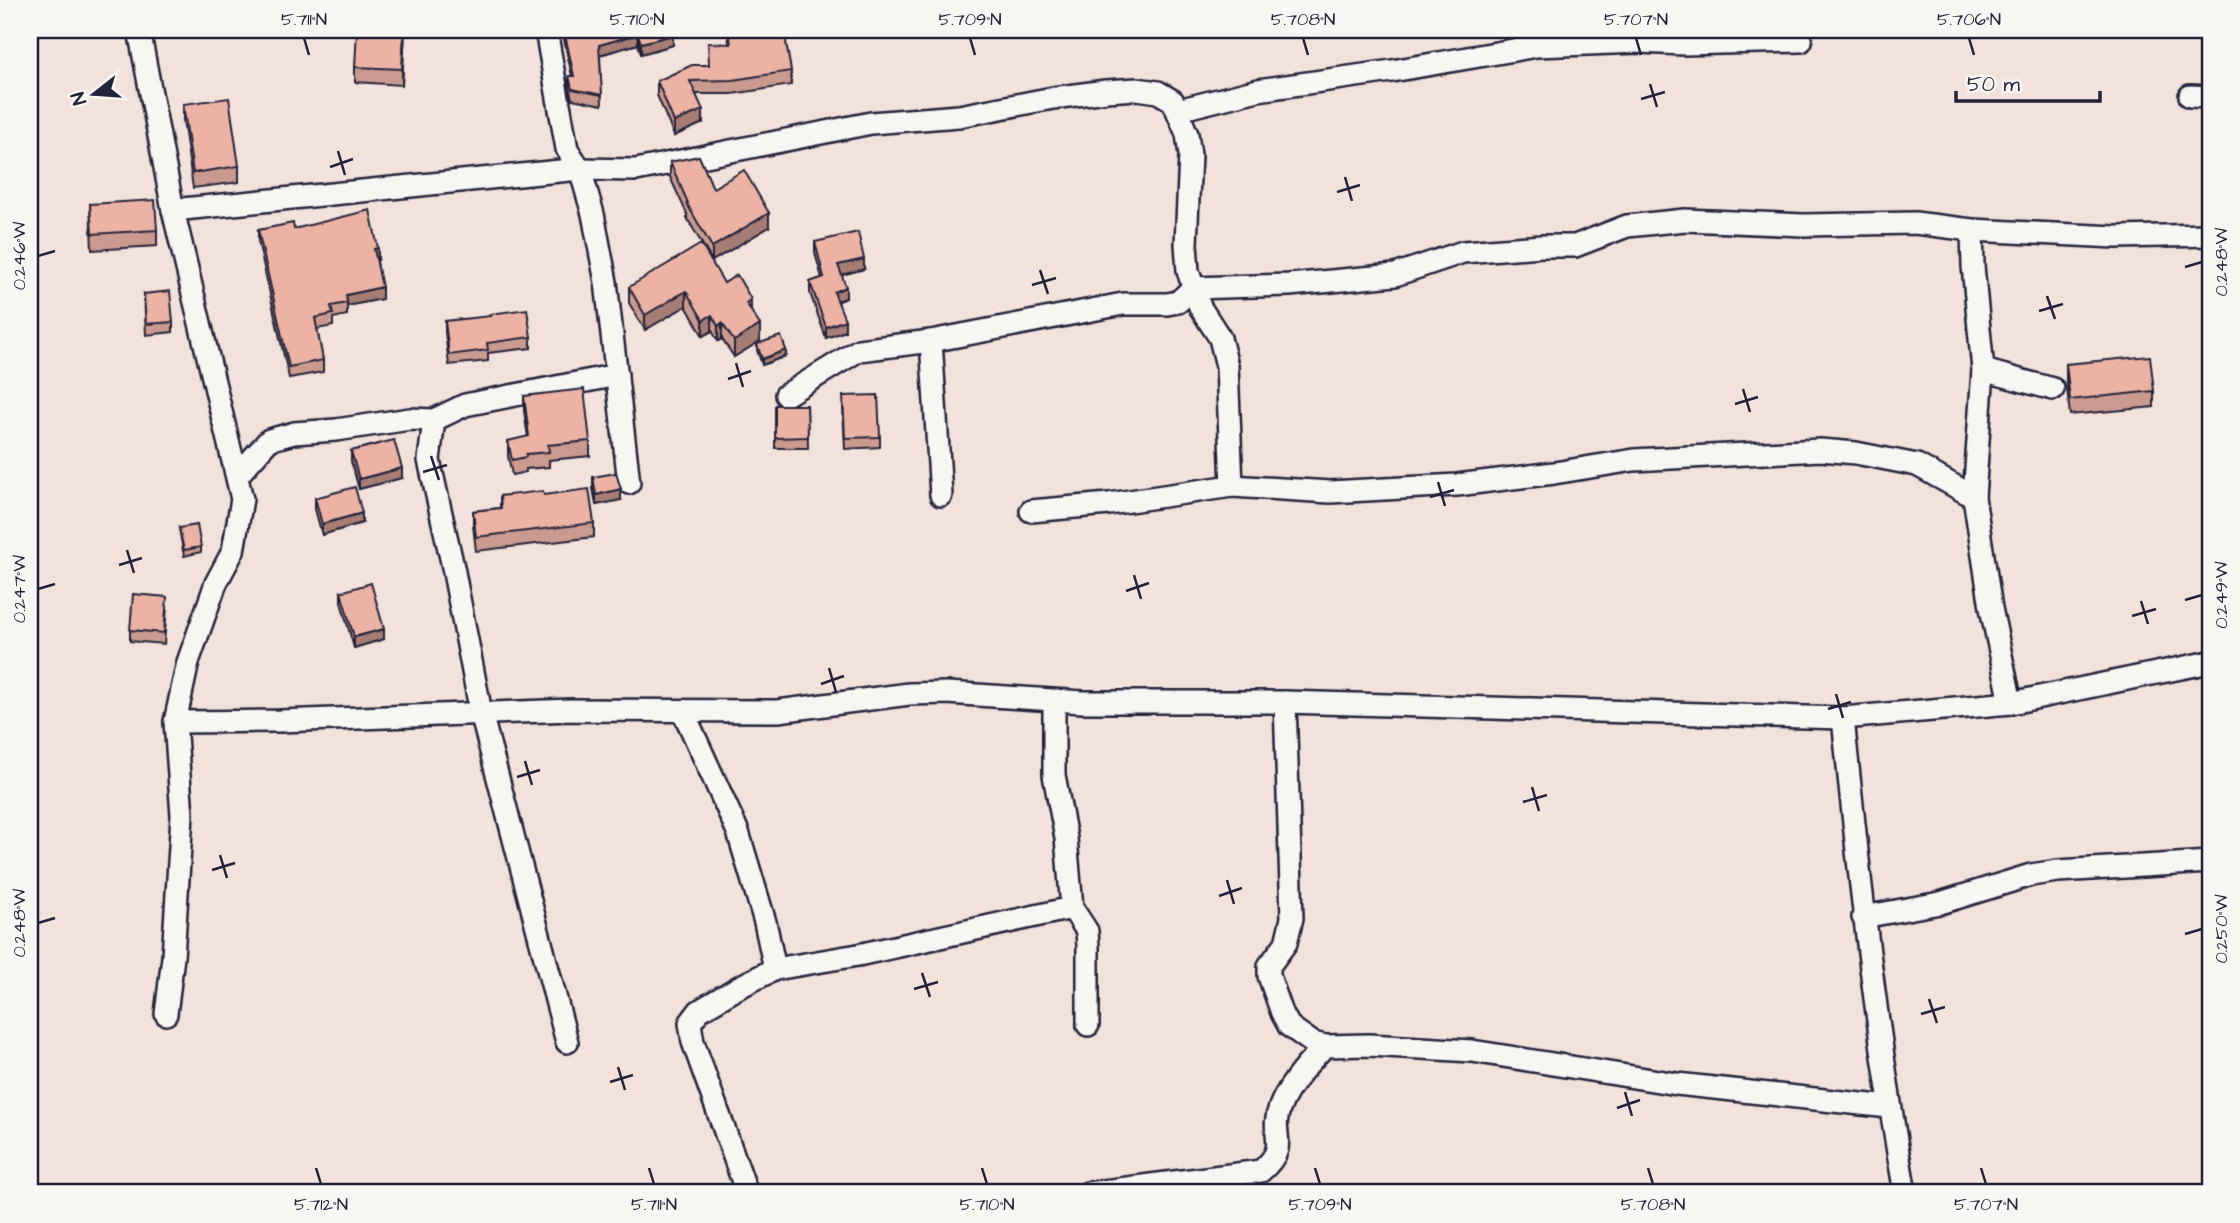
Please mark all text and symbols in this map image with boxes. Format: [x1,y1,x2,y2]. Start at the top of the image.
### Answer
text: 5.711°N [281,7,327,32]
text: 5.710°N [609,7,665,32]
text: 5.709°N [938,7,1002,32]
text: 5.708°N [1271,7,1335,32]
text: 5.707°N [1604,7,1668,32]
text: 5.706°N [1937,7,2001,32]
north arrow [60,60,130,130]
scale bar [1956,60,2100,104]
text: 50 m [1967,70,2021,99]
text: N [65,89,94,108]
text: 0.246°W [7,222,32,290]
text: 0.248°W [2209,227,2234,297]
text: 0.247°W [7,555,32,623]
text: 0.249°W [2209,561,2234,629]
text: 0.248°W [7,888,32,958]
text: 0.250°W [2209,894,2234,964]
text: 5.712°N [294,1192,348,1217]
text: 5.711°N [631,1192,677,1217]
text: 5.710°N [959,1192,1015,1217]
text: 5.709°N [1288,1192,1352,1217]
text: 5.708°N [1621,1192,1685,1217]
text: 5.707°N [1954,1192,2018,1217]

